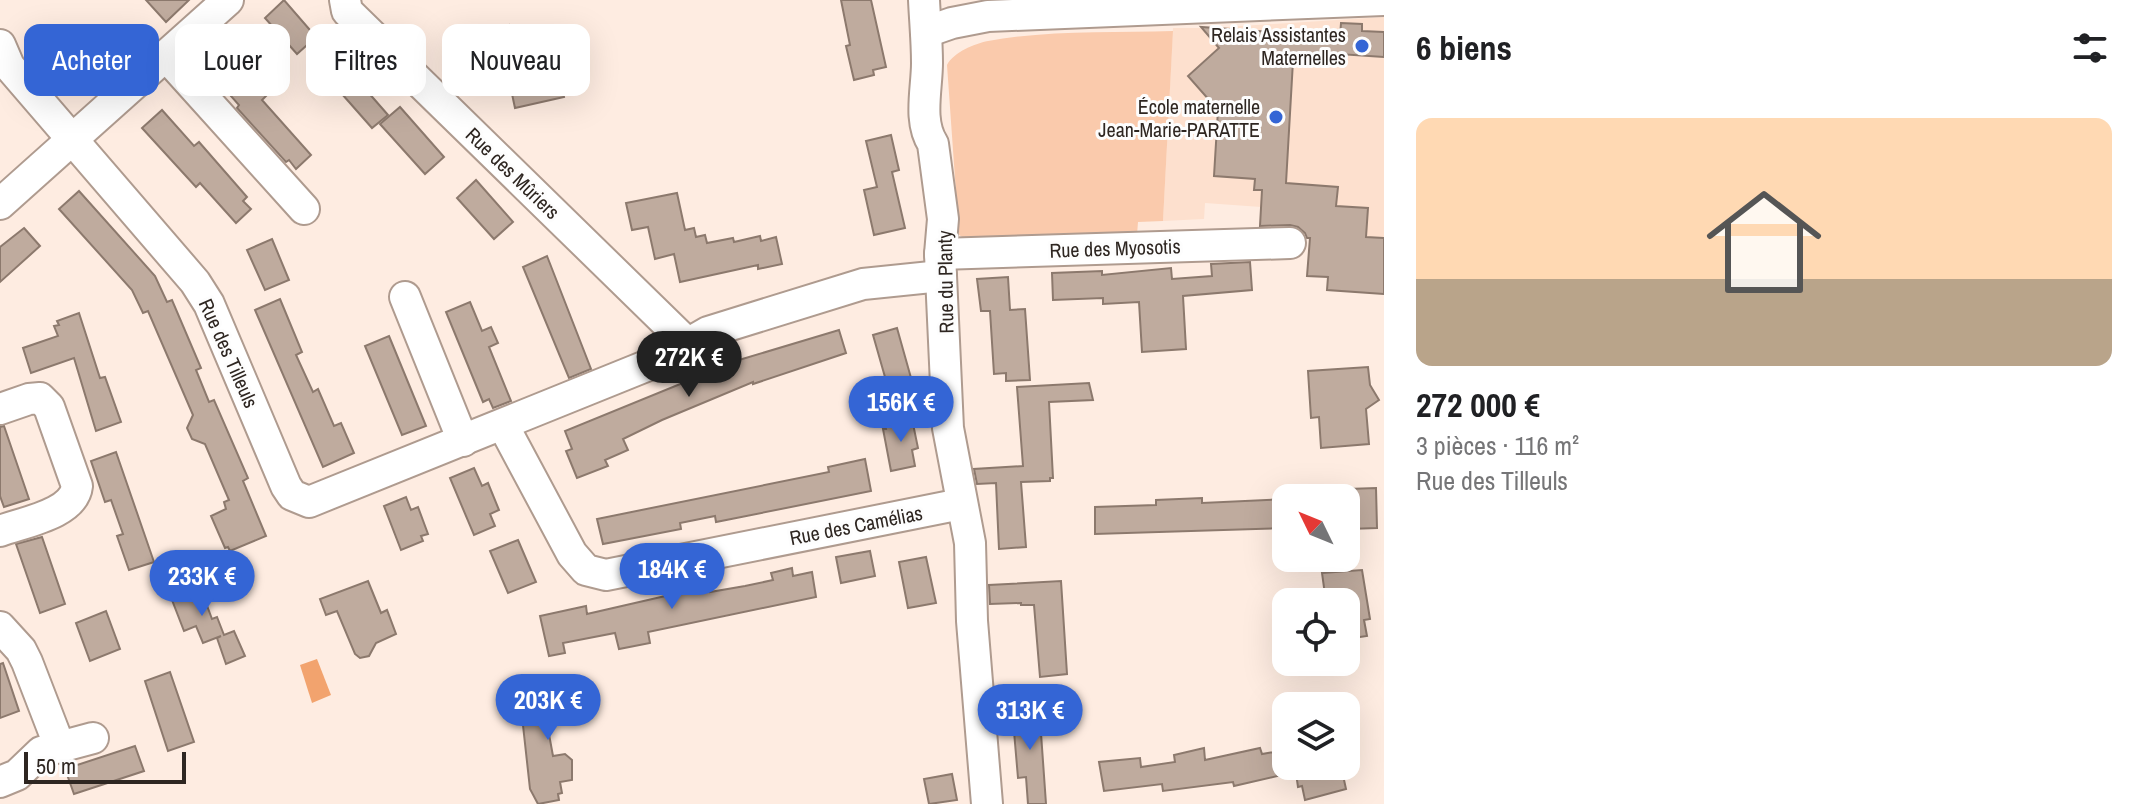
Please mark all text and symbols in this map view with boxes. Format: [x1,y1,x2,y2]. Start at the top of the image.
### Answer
place label: Relais Assistantes Maternelles [1211,21,1346,71]
chip: Acheter [24,24,159,96]
chip: Louer [175,24,290,96]
chip: Filtres [306,24,426,96]
chip: Nouveau [442,24,590,96]
text: 6 biens [1416,25,1512,71]
icon: filters [2068,26,2112,70]
marker: Relais Assistantes Maternelles [1353,37,1371,55]
place label: École maternelle Jean-Marie-PARATTE [1098,93,1260,143]
marker: École maternelle Jean-Marie-PARATTE [1267,108,1285,126]
street label: Rue des Mûriers [460,121,566,225]
icon: home [1692,170,1836,314]
street label: Rue du Planty [931,229,959,334]
street label: Rue des Myosotis [1049,232,1181,264]
street label: Rue des Tilleuls [193,294,265,412]
pin: 272K € [624,331,754,399]
text: 272K € [655,339,723,374]
pin: 156K € [836,376,966,444]
text: 272 000 € [1416,382,1540,428]
text: 156K € [867,384,935,419]
text: 3 pièces · 116 m² [1416,428,1579,463]
text: Rue des Tilleuls [1416,463,1568,498]
north arrow [1272,484,1360,572]
map controls [1272,484,1360,780]
street label: Rue des Camélias [787,499,925,551]
pin: 184K € [607,543,737,611]
pin: 233K € [137,550,267,618]
text: 184K € [638,551,706,586]
text: 233K € [168,558,236,593]
button: locate [1272,588,1360,676]
pin: 203K € [483,674,613,742]
text: 203K € [514,682,582,717]
pin: 313K € [965,684,1095,752]
text: 313K € [996,692,1064,727]
button: layers [1272,692,1360,780]
scale bar [24,748,186,784]
text: 50 m [36,751,76,781]

